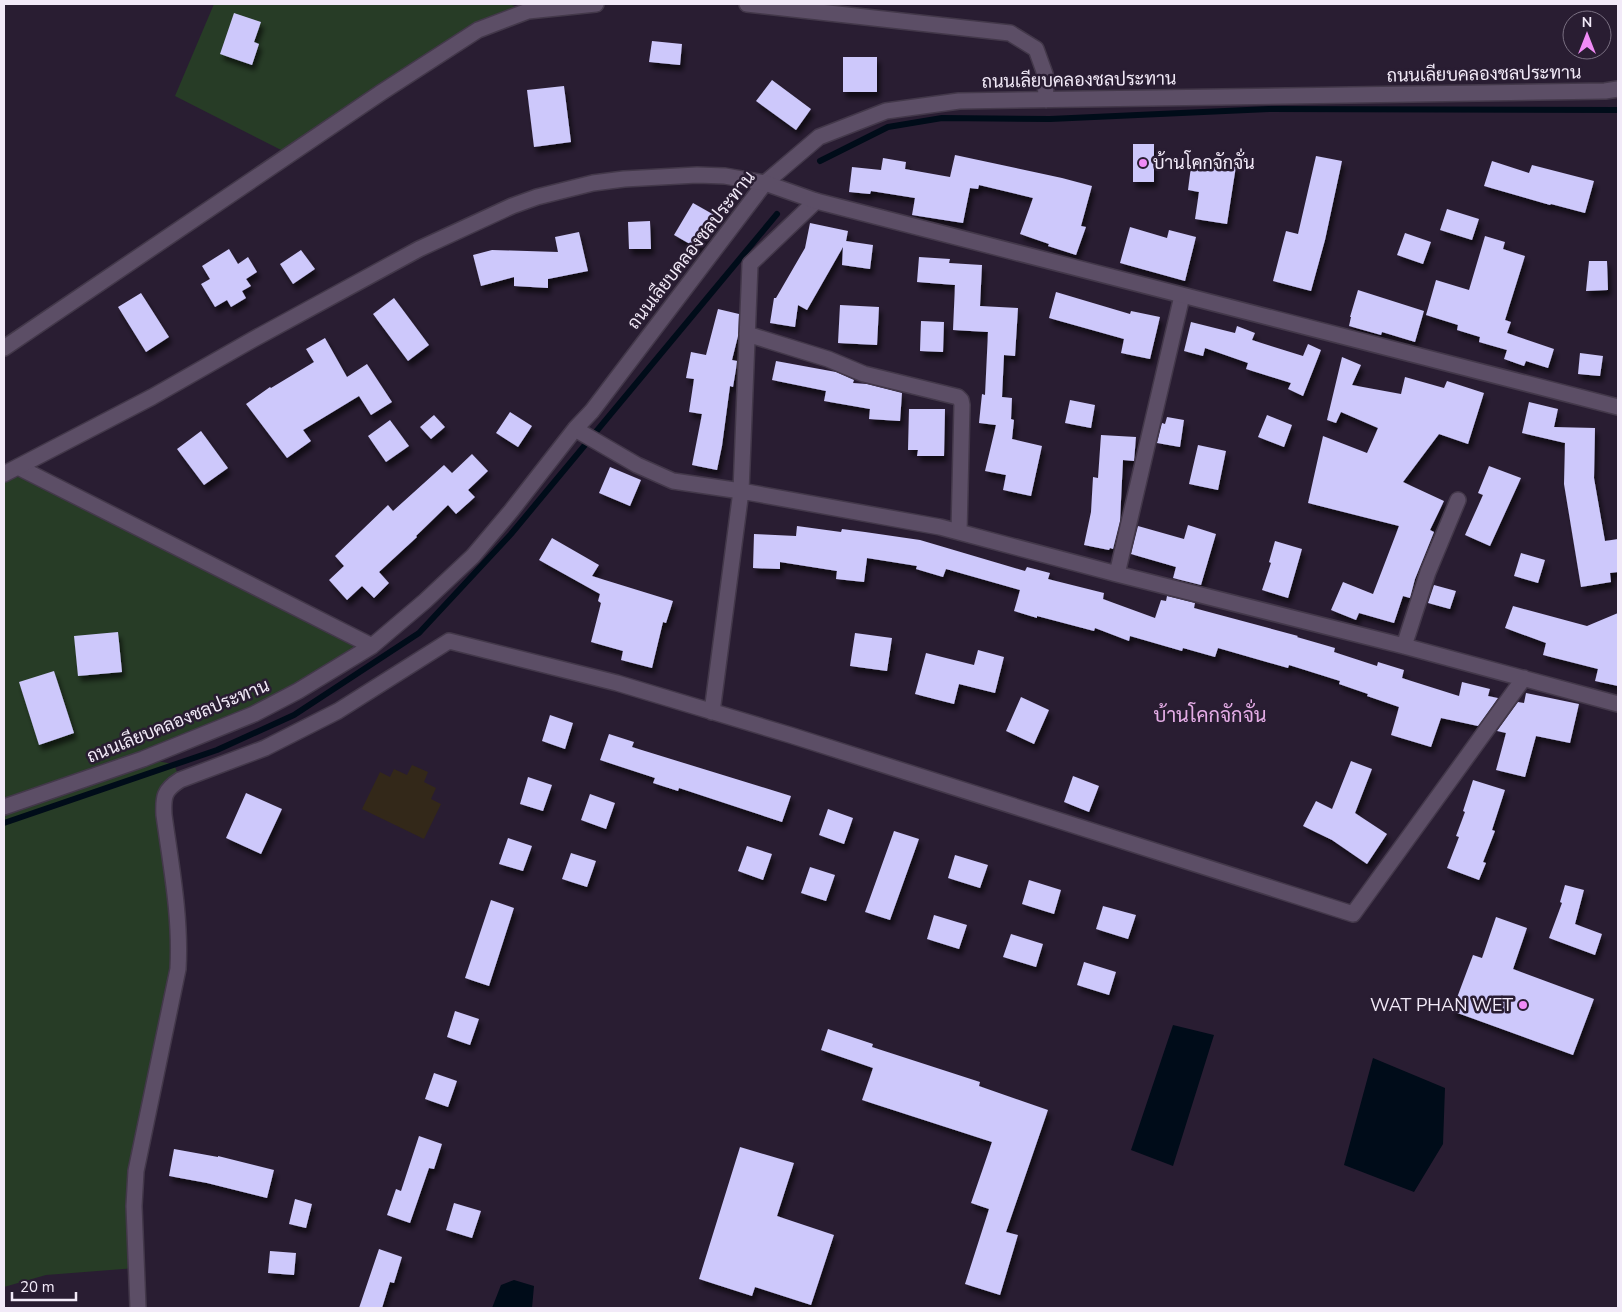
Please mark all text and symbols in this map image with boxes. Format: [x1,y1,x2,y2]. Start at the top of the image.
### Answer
north arrow [1562,10,1612,60]
text: N [1582,13,1592,32]
street label: ถนนเลียบคลองชลประทาน [1386,59,1582,88]
street label: ถนนเลียบคลองชลประทาน [981,65,1177,94]
place label: บ้านโคกจักจั่น [1153,148,1255,175]
marker: บ้านโคกจักจั่น [1137,157,1149,169]
street label: ถนนเลียบคลองชลประทาน [621,165,760,334]
street label: ถนนเลียบคลองชลประทาน [83,672,273,769]
district label: บ้านโคกจักจั่น [1154,699,1267,729]
place label: WAT PHAN WET [1370,993,1513,1017]
marker: WAT PHAN WET [1517,999,1529,1011]
scale bar [12,1270,76,1302]
text: 20 m [20,1277,55,1297]

